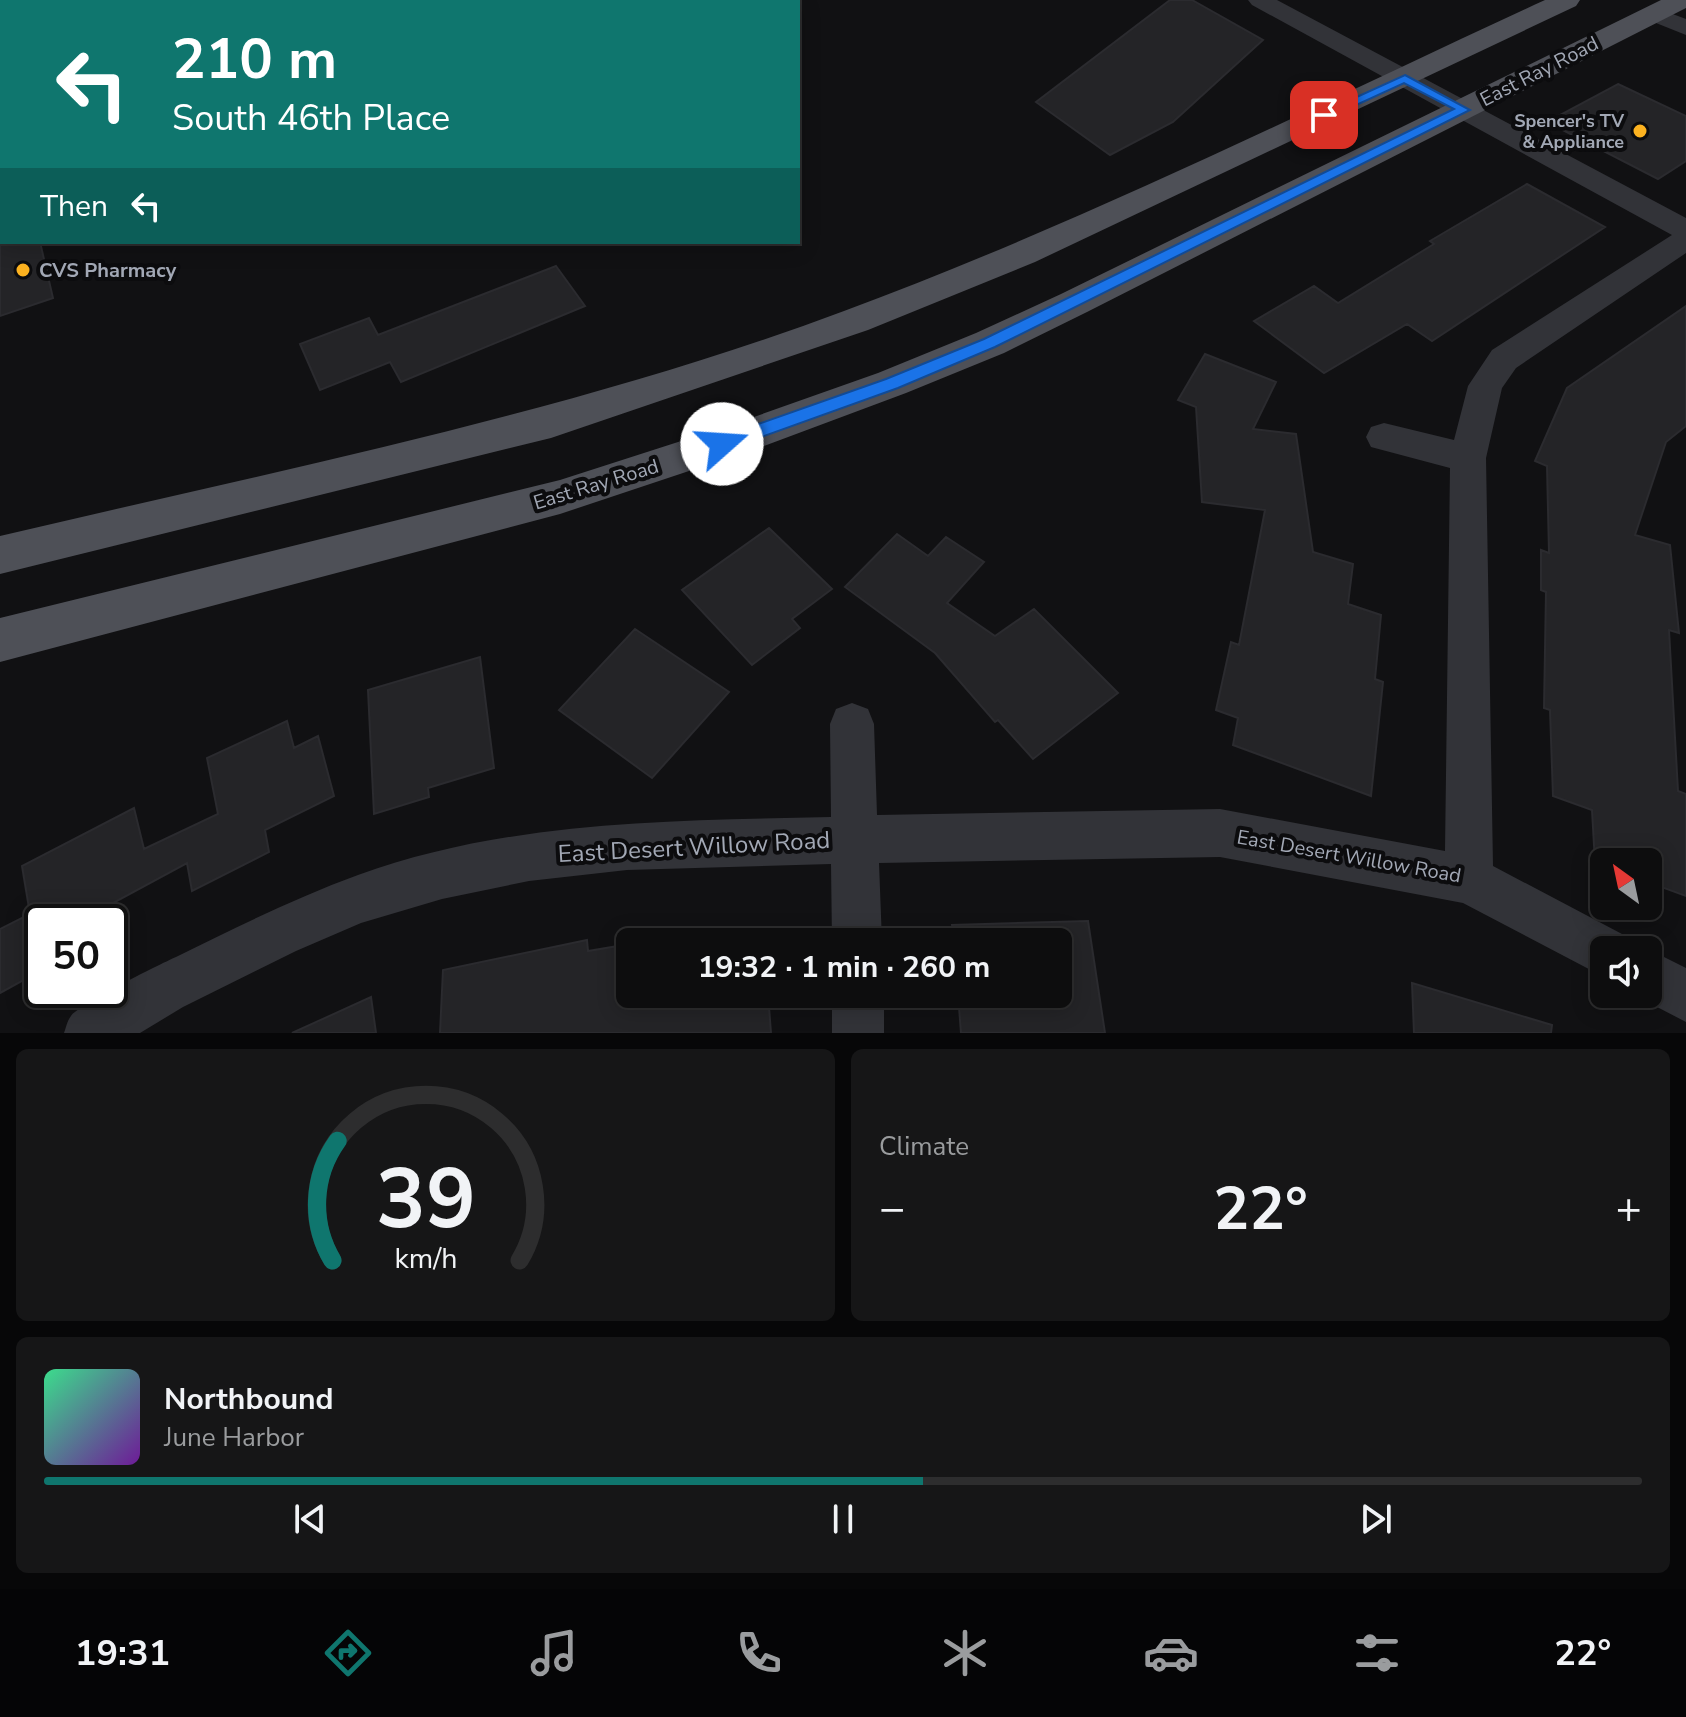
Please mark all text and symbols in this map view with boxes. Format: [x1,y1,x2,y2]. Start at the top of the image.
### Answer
text: 210 m [172,21,337,98]
street label: East Ray Road [1475,30,1603,113]
icon: left [40,32,144,136]
pin [1290,81,1358,149]
icon: arrive [1302,93,1346,137]
text: South 46th Place [172,94,450,143]
place label: Spencer's TV & Appliance [1514,109,1625,154]
marker: Spencer's TV & Appliance [1631,122,1649,140]
icon: left [124,184,168,228]
text: Then [40,186,108,227]
place label: CVS Pharmacy [39,257,177,284]
marker: CVS Pharmacy [14,261,32,279]
position arrow [680,402,764,486]
street label: East Ray Road [530,453,662,516]
street label: East Desert Willow Road [1235,823,1463,890]
street label: East Desert Willow Road [557,824,831,870]
north arrow [1590,848,1662,920]
map controls [1590,848,1662,1008]
speed limit sign: 50 [24,904,128,1008]
button: sound [1590,936,1662,1008]
text: 19:32 · 1 min · 260 m [698,947,990,988]
text: Climate [879,1129,969,1164]
text: 39 [376,1143,475,1256]
text: 22° [1213,1168,1308,1250]
text: − [879,1179,905,1239]
text: + [1616,1179,1642,1239]
text: km/h [394,1239,457,1278]
text: Northbound [164,1379,334,1420]
text: June Harbor [164,1420,304,1455]
icon: previous [288,1497,332,1541]
icon: pause [821,1497,865,1541]
icon: next [1354,1497,1398,1541]
icon: directions [320,1625,376,1681]
icon: music [526,1625,582,1681]
icon: phone [731,1625,787,1681]
icon: climate [937,1625,993,1681]
icon: car [1143,1625,1199,1681]
icon: filters [1349,1625,1405,1681]
text: 19:31 [75,1629,170,1678]
text: 22° [1554,1629,1611,1678]

